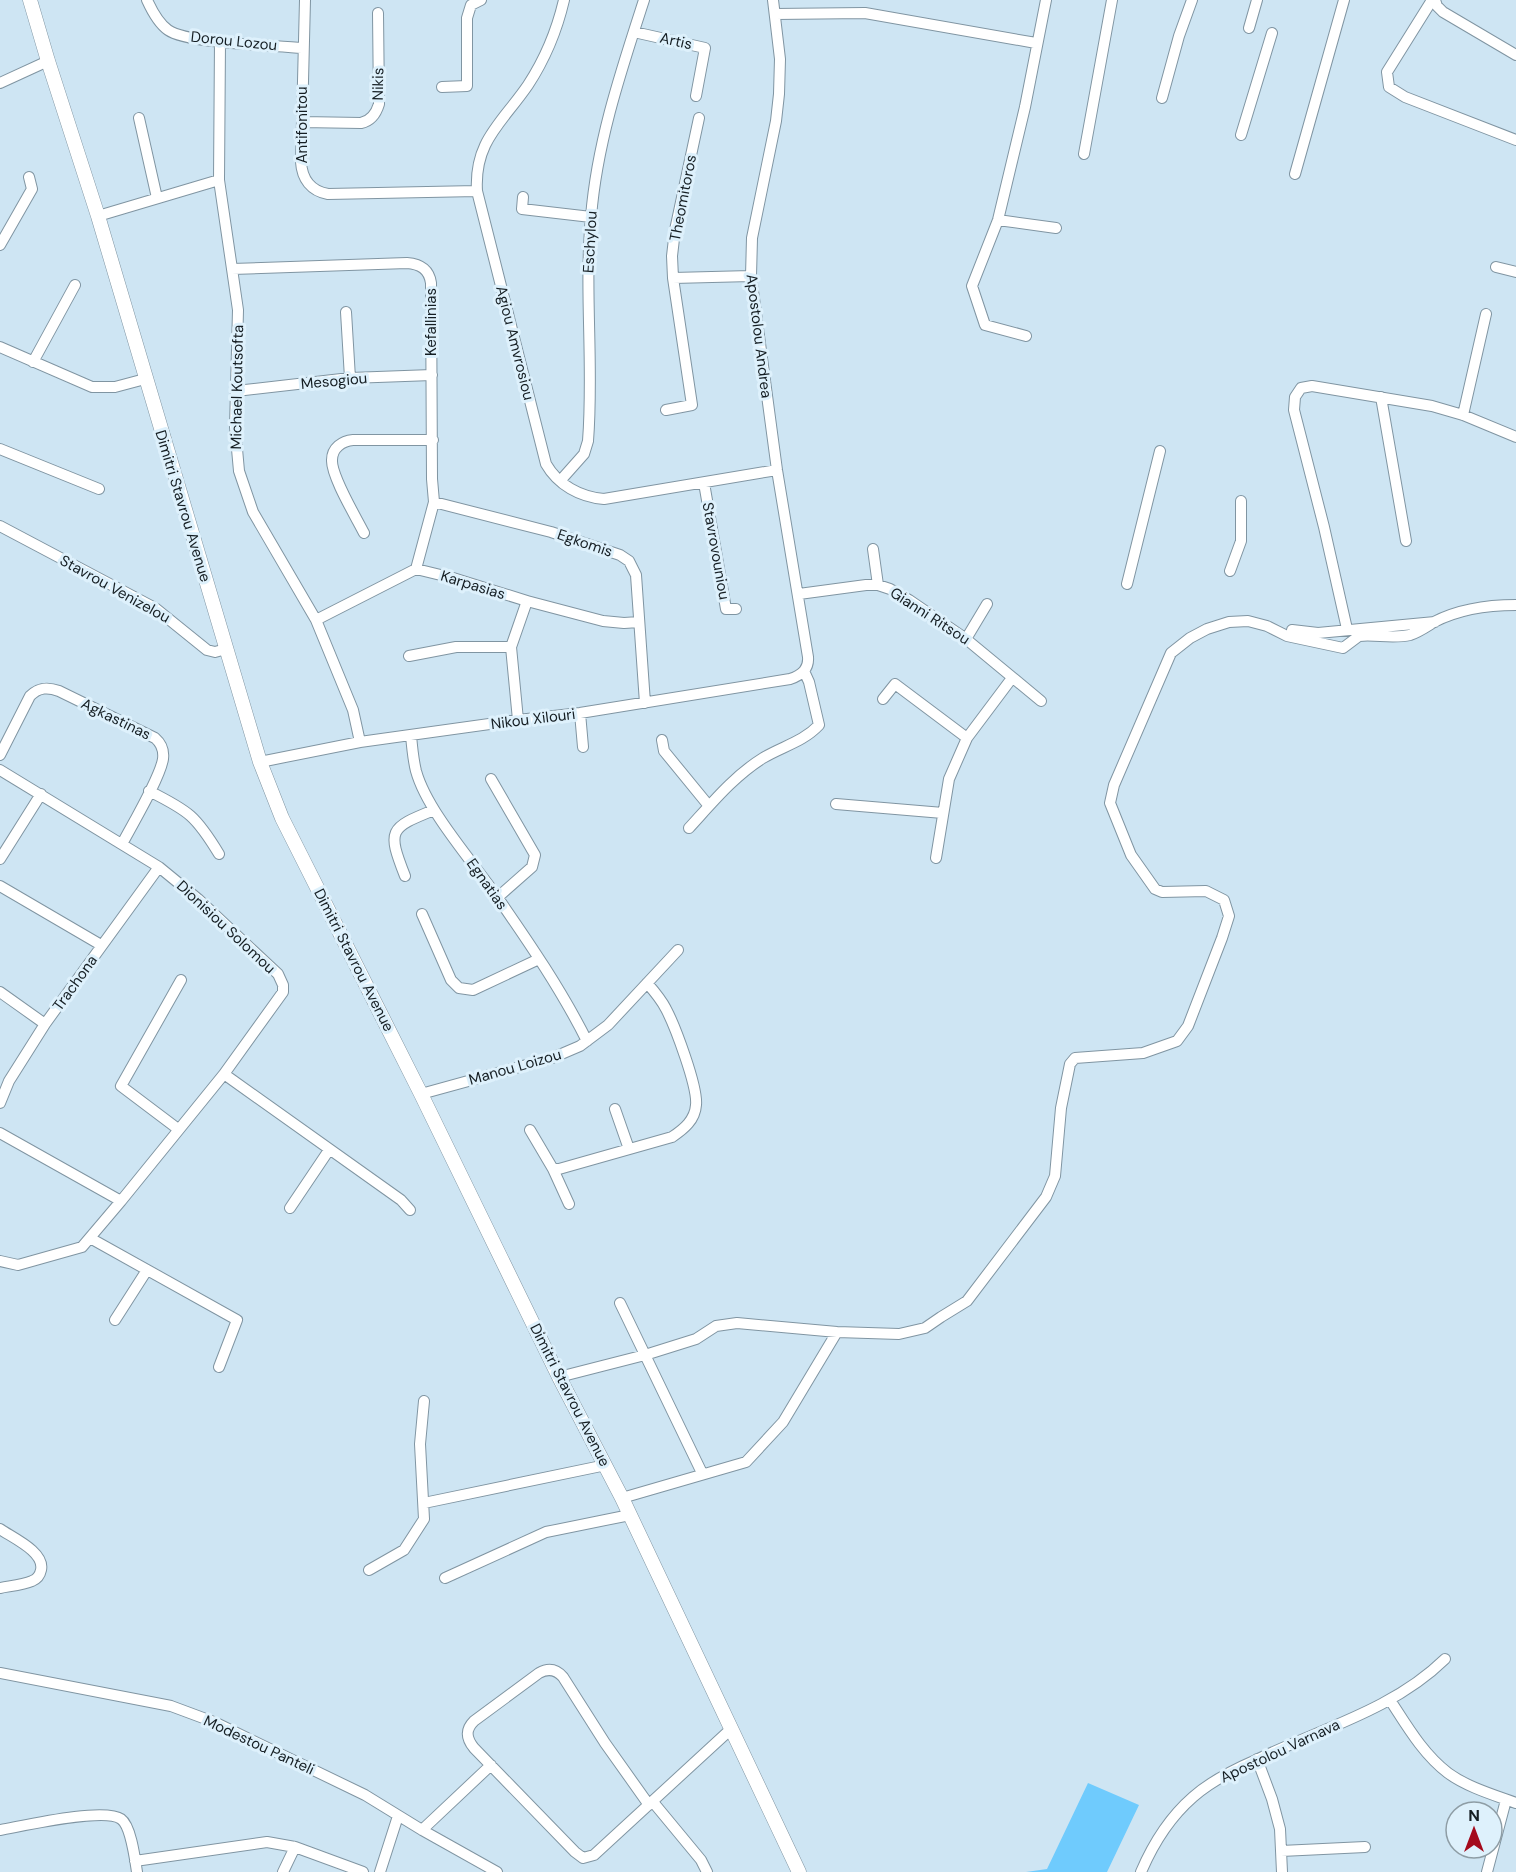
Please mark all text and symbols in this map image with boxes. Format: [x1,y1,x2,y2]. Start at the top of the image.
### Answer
street label: Dorou Lozou [190,27,278,55]
street label: Artis [658,28,694,54]
street label: Nikis [368,67,388,101]
street label: Antifonitou [292,86,312,164]
street label: Theomitoros [665,153,701,243]
street label: Eschylou [578,210,602,274]
street label: Apostolou Andrea [741,273,777,399]
street label: Agiou Amvrosiou [491,284,539,402]
street label: Kefallinias [421,288,441,356]
street label: Michael Koutsofta [226,325,248,449]
street label: Mesogiou [300,368,368,394]
street label: Dimitri Stavrou Avenue [150,428,216,584]
street label: Stavrovouniou [698,501,734,601]
street label: Egkomis [555,524,615,562]
street label: Stavrou Venizelou [56,550,174,628]
street label: Karpasias [438,566,508,604]
street label: Gianni Ritsou [886,583,974,649]
street label: Agkastinas [78,694,154,744]
street label: Nikou Xilouri [490,704,576,734]
street label: Egnatias [462,854,512,914]
street label: Dionisiou Solomou [172,876,280,978]
street label: Dimitri Stavrou Avenue [309,885,399,1035]
street label: Trachona [48,951,102,1015]
street label: Manou Loizou [466,1044,564,1090]
street label: Dimitri Stavrou Avenue [525,1320,615,1470]
street label: Modestou Panteli [200,1711,318,1779]
street label: Apostolou Varnava [1217,1714,1343,1788]
north arrow [1444,1800,1504,1860]
text: N [1468,1805,1480,1826]

